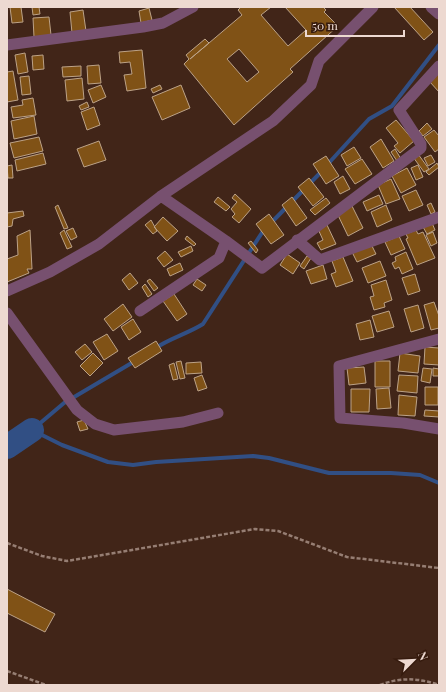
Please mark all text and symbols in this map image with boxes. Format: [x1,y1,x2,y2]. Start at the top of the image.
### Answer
scale bar [306,12,404,38]
text: 50 m [312,17,338,33]
north arrow [394,640,434,680]
text: N [415,649,432,662]

